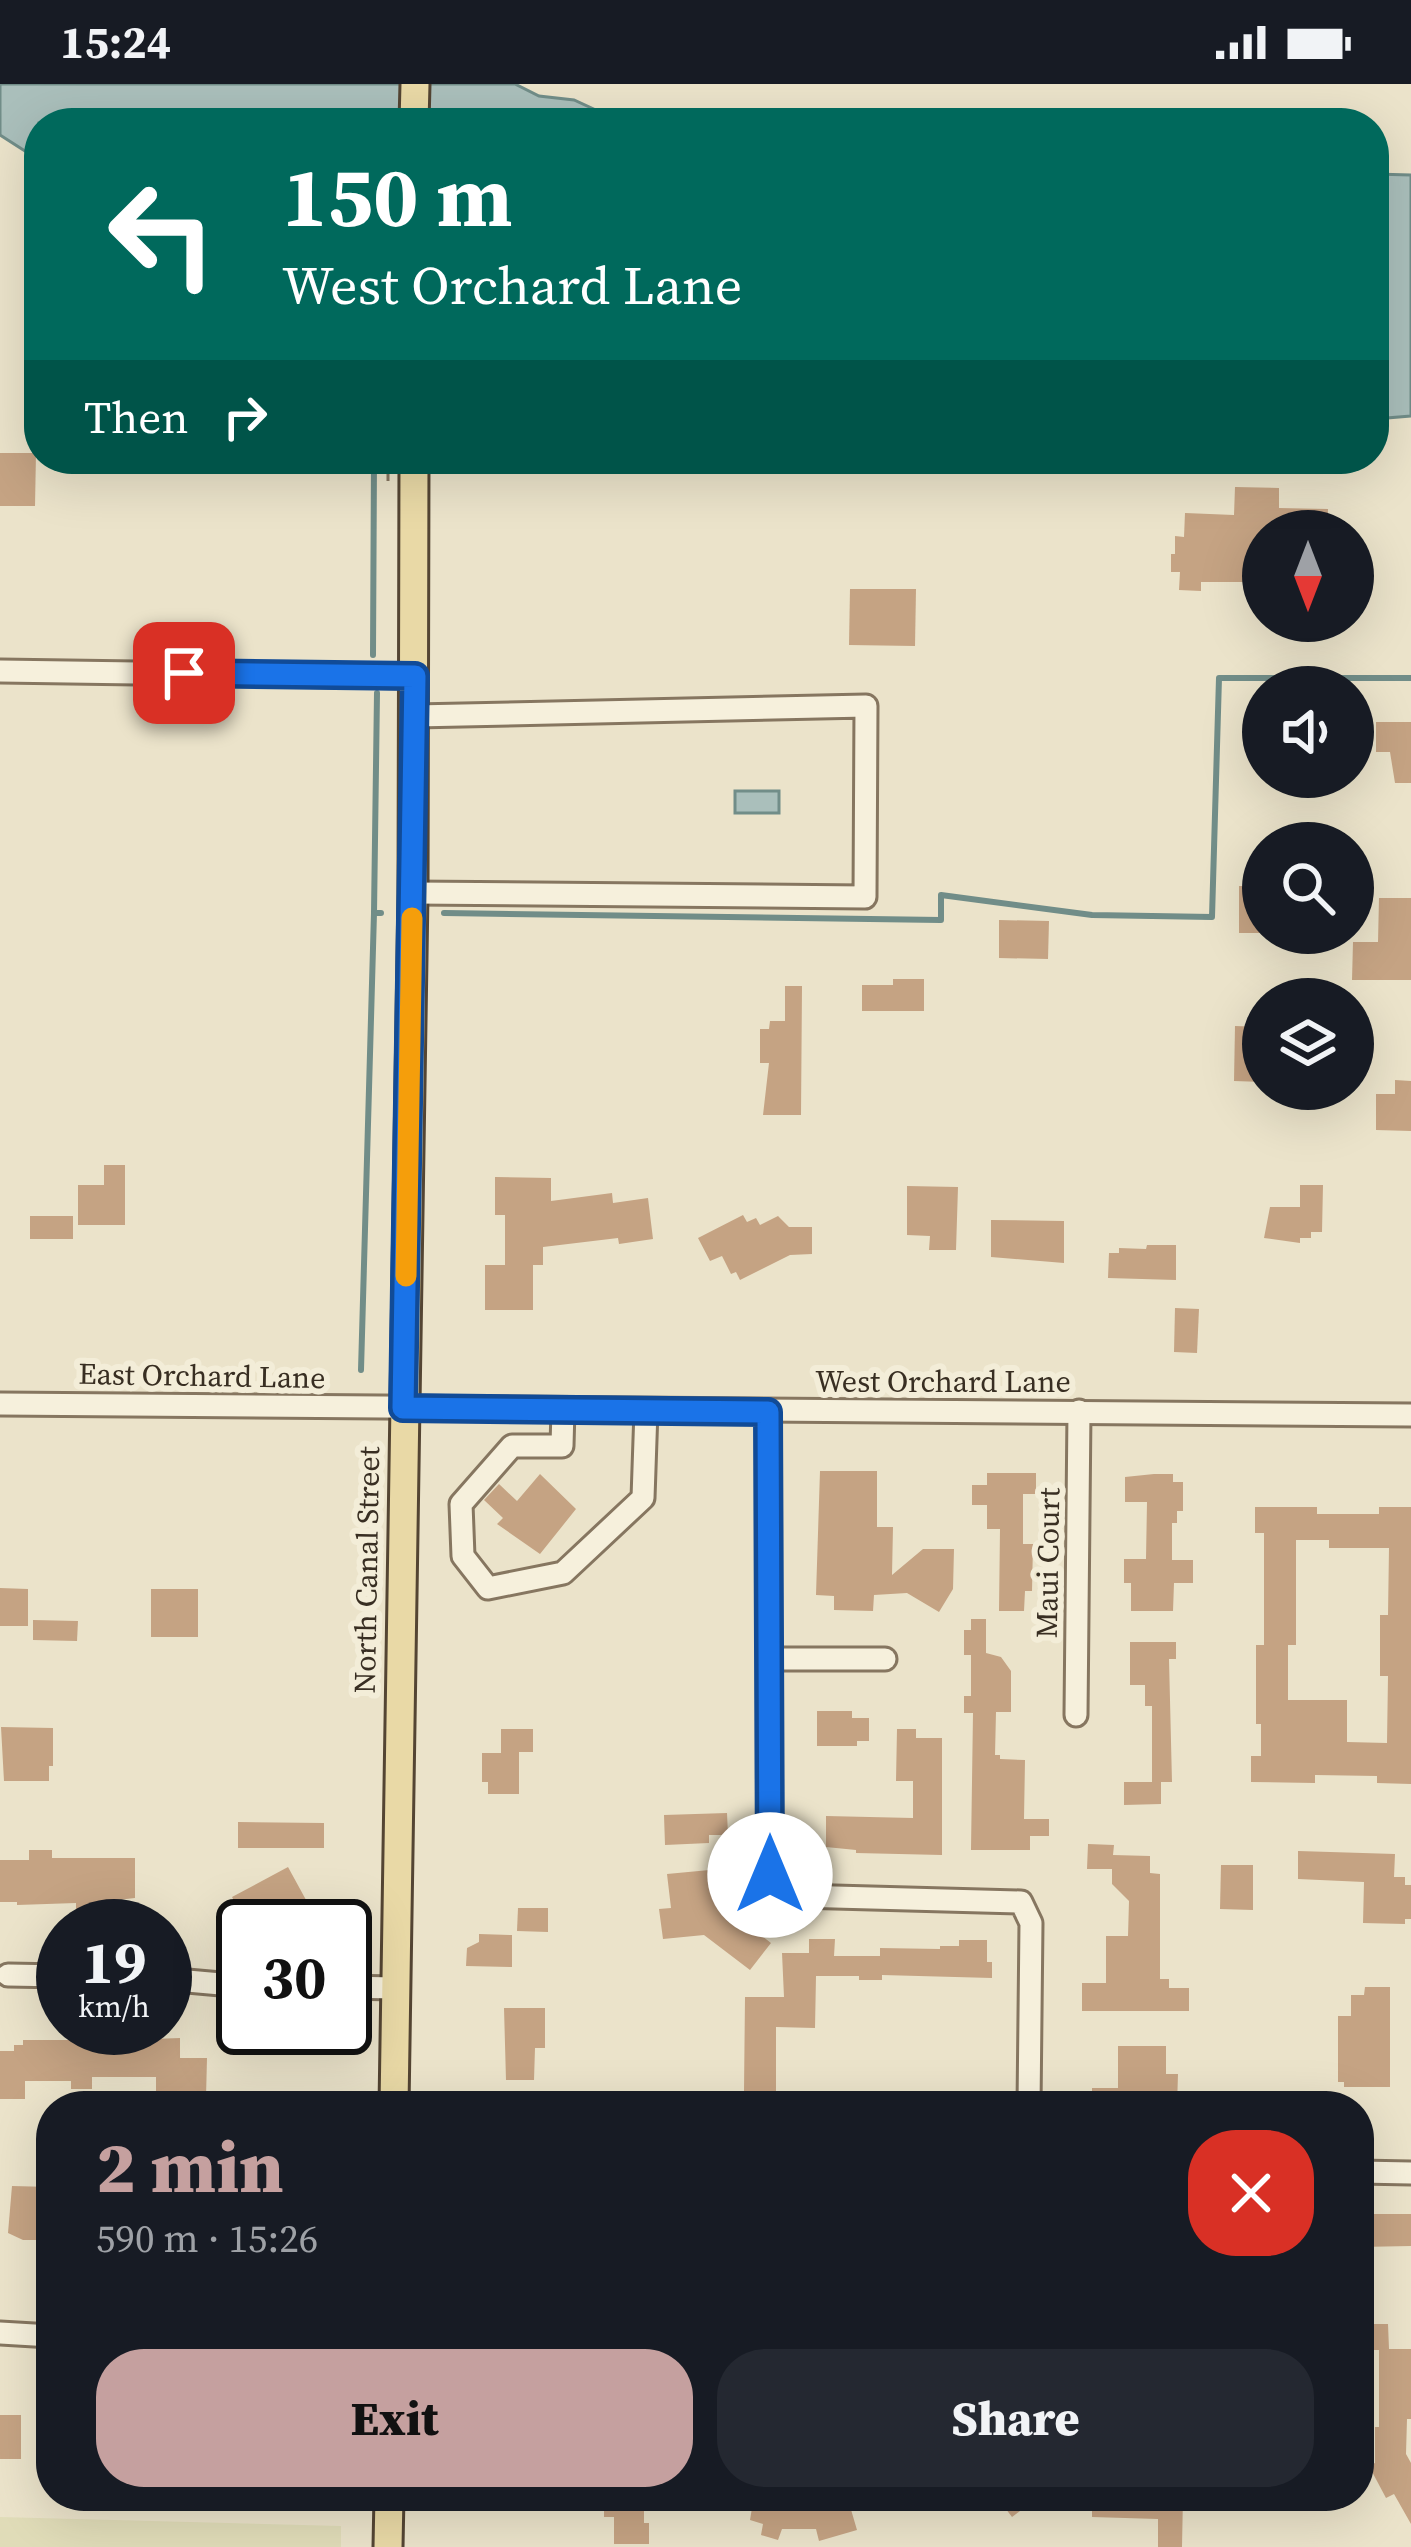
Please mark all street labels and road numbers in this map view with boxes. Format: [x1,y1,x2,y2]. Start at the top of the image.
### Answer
street label: East Orchard Lane [78,1353,326,1398]
street label: West Orchard Lane [815,1361,1071,1402]
street label: North Canal Street [344,1446,389,1694]
street label: Maui Court [1026,1487,1069,1639]

